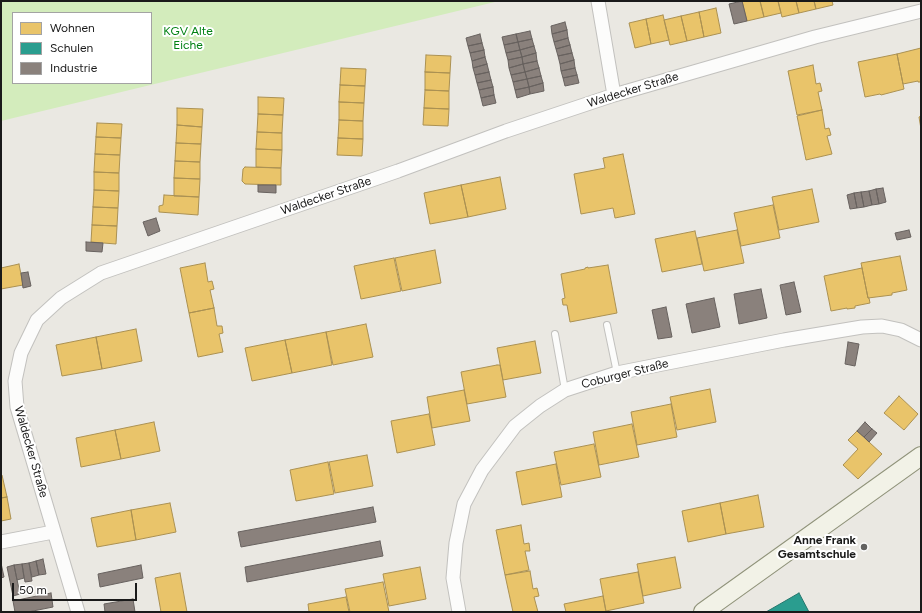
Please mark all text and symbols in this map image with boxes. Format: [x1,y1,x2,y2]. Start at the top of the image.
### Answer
legend [12,12,152,84]
text: Wohnen [50,21,95,35]
park label: KGV Alte Eiche [163,24,213,52]
text: Schulen [50,41,93,55]
text: Industrie [50,61,97,75]
street label: Waldecker Straße [586,69,680,111]
street label: Waldecker Straße [279,174,373,218]
street label: Coburger Straße [580,356,670,392]
street label: Waldecker Straße [11,405,51,499]
place label: Anne Frank Gesamtschule [778,533,856,561]
marker: Anne Frank Gesamtschule [859,542,869,552]
scale bar [14,575,139,601]
text: 50 m [19,583,47,597]

